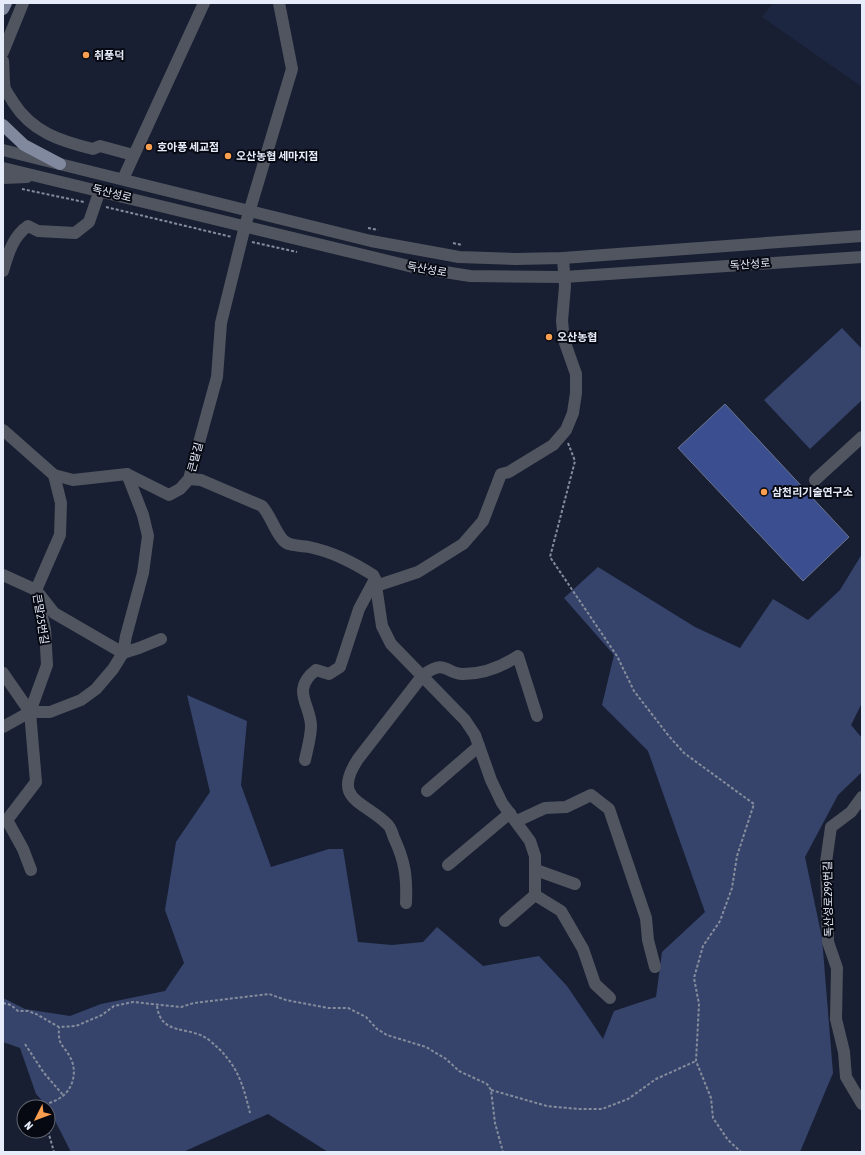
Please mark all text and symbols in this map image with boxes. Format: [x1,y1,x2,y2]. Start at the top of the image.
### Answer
place label: 취풍덕 [94,49,124,61]
marker: 취풍덕 [81,50,91,60]
place label: 호아퐁 세교점 [157,141,219,153]
marker: 호아퐁 세교점 [144,142,154,152]
place label: 오산농협 세마지점 [236,150,318,162]
marker: 오산농협 세마지점 [223,151,233,161]
street label: 독산성로 [91,182,133,204]
street label: 독산성로 [729,257,771,271]
street label: 독산성로 [406,260,448,278]
place label: 오산농협 [557,331,597,343]
marker: 오산농협 [544,332,554,342]
street label: 큰말길 [185,441,205,473]
place label: 삼천리기술연구소 [772,486,853,498]
marker: 삼천리기술연구소 [759,487,769,497]
street label: 큰말25번길 [31,593,51,645]
street label: 독산성로299번길 [821,861,835,937]
north arrow [16,1099,56,1139]
text: N [22,1119,35,1132]

